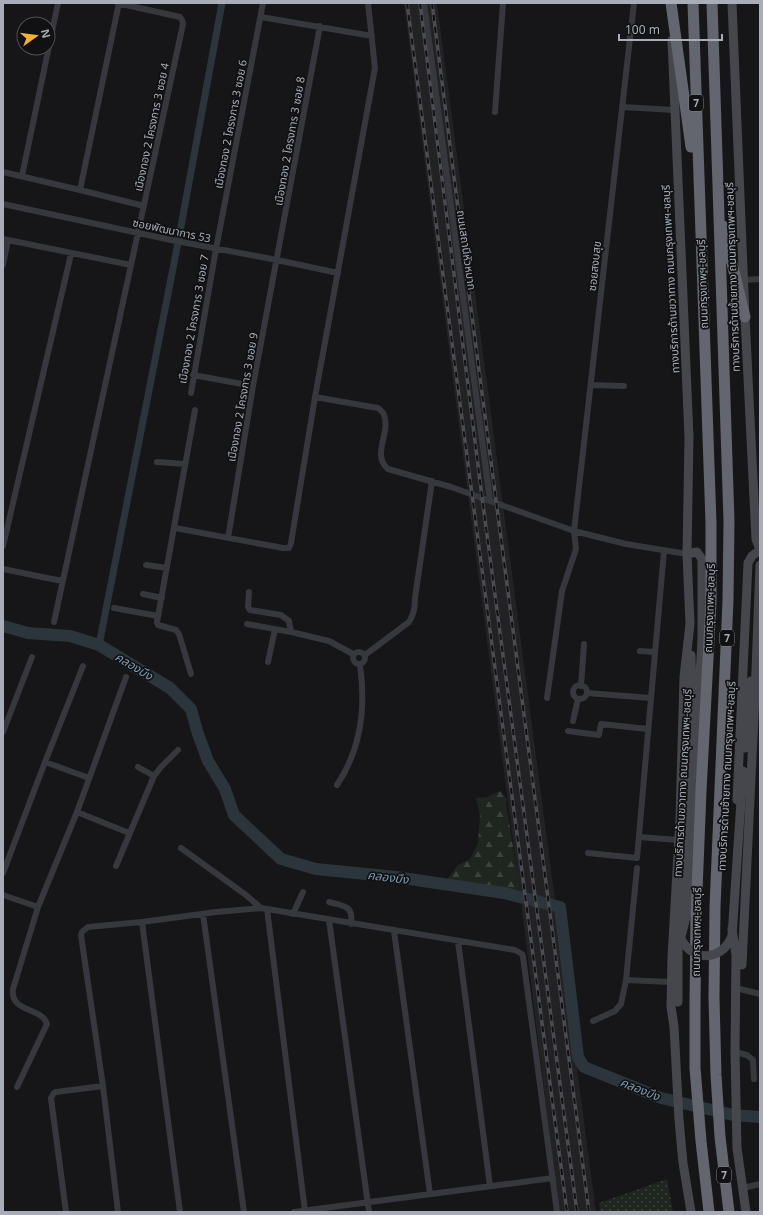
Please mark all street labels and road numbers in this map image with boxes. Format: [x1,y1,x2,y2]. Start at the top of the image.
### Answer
street label: เมืองทอง 2 โครงการ 3 ซอย 6 [210,58,250,190]
street label: เมืองทอง 2 โครงการ 3 ซอย 4 [130,61,172,193]
street label: เมืองทอง 2 โครงการ 3 ซอย 8 [270,75,308,207]
road number: 7 [689,95,703,111]
street label: ทางบริการด้านซ้ายทาง ถนนกรุงเทพฯ-ชลบุรี [721,181,743,372]
street label: ทางบริการด้านขวาทาง ถนนกรุงเทพฯ-ชลบุรี [658,184,682,374]
street label: ถนนสถานีหัวหมาก [454,209,480,291]
street label: ซอยพัฒนาการ 53 [131,214,213,246]
street label: ถนนกรุงเทพฯ-ชลบุรี [693,239,711,329]
street label: ซอยสงบสุข [584,240,604,292]
street label: เมืองทอง 2 โครงการ 3 ซอย 7 [174,253,212,385]
street label: เมืองทอง 2 โครงการ 3 ซอย 9 [223,331,261,463]
street label: ถนนกรุงเทพฯ-ชลบุรี [700,563,718,653]
road number: 7 [720,630,734,646]
street label: ทางบริการด้านซ้ายทาง ถนนกรุงเทพฯ-ชลบุรี [714,680,738,871]
street label: ทางบริการด้านขวาทาง ถนนกรุงเทพฯ-ชลบุรี [670,688,694,878]
street label: ถนนกรุงเทพฯ-ชลบุรี [688,887,704,977]
road number: 7 [717,1167,731,1183]

